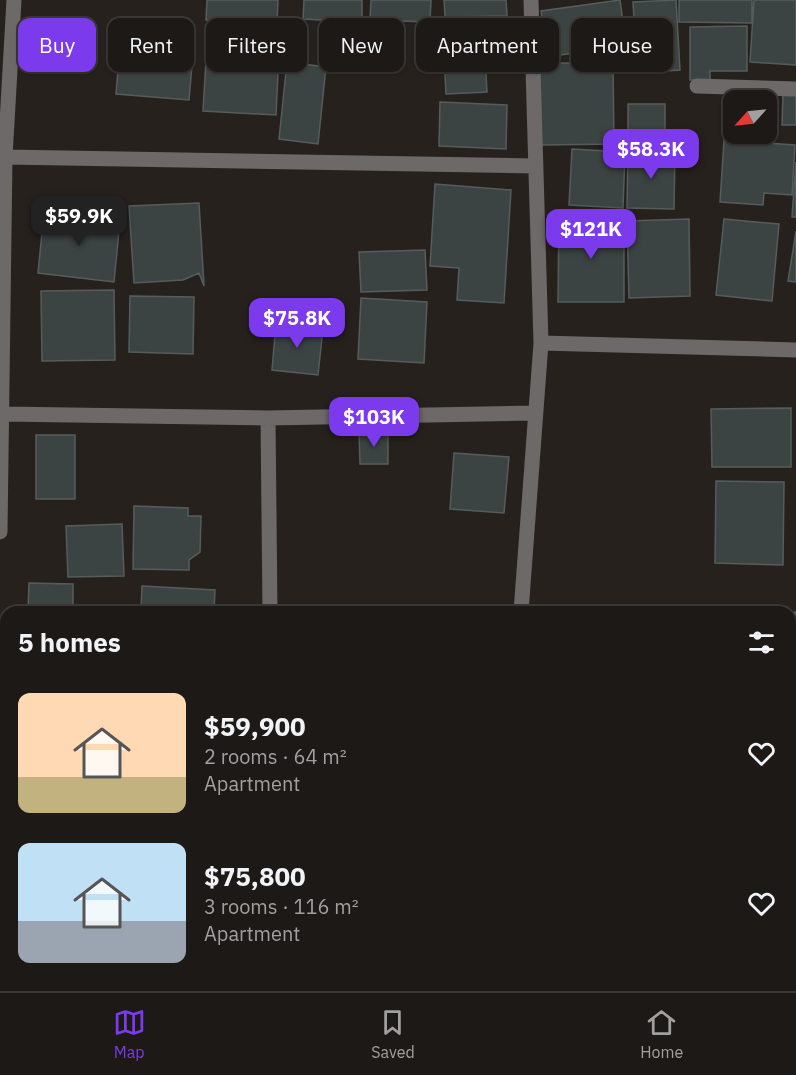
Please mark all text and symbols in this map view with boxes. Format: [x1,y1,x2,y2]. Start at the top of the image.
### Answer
chip: Buy [18,18,96,72]
chip: Rent [108,18,194,72]
chip: Filters [206,18,307,72]
chip: New [319,18,404,72]
chip: Apartment [416,18,559,72]
chip: House [571,18,673,72]
north arrow [723,90,777,144]
map controls [723,90,777,144]
pin: $58.3K [602,129,700,180]
text: $58.3K [617,135,685,162]
pin: $59.9K [30,196,128,247]
text: $59.9K [45,202,113,229]
pin: $121K [549,209,633,260]
text: $121K [560,215,622,242]
pin: $75.8K [248,298,346,349]
text: $75.8K [263,304,331,331]
pin: $103K [332,397,416,448]
text: $103K [343,403,405,430]
text: 5 homes [18,625,121,659]
icon: filters [745,626,778,659]
text: $59,900 [204,709,306,743]
icon: home [66,717,138,789]
icon: heart [745,737,778,770]
text: 2 rooms · 64 m² [204,743,347,770]
text: Apartment [204,770,300,797]
text: $75,800 [204,859,306,893]
icon: home [66,867,138,939]
icon: heart [745,887,778,920]
text: 3 rooms · 116 m² [204,893,359,920]
text: Apartment [204,920,300,947]
tab: Map [113,1006,146,1062]
tab: Saved [371,1006,415,1062]
tab: Home [640,1006,683,1062]

